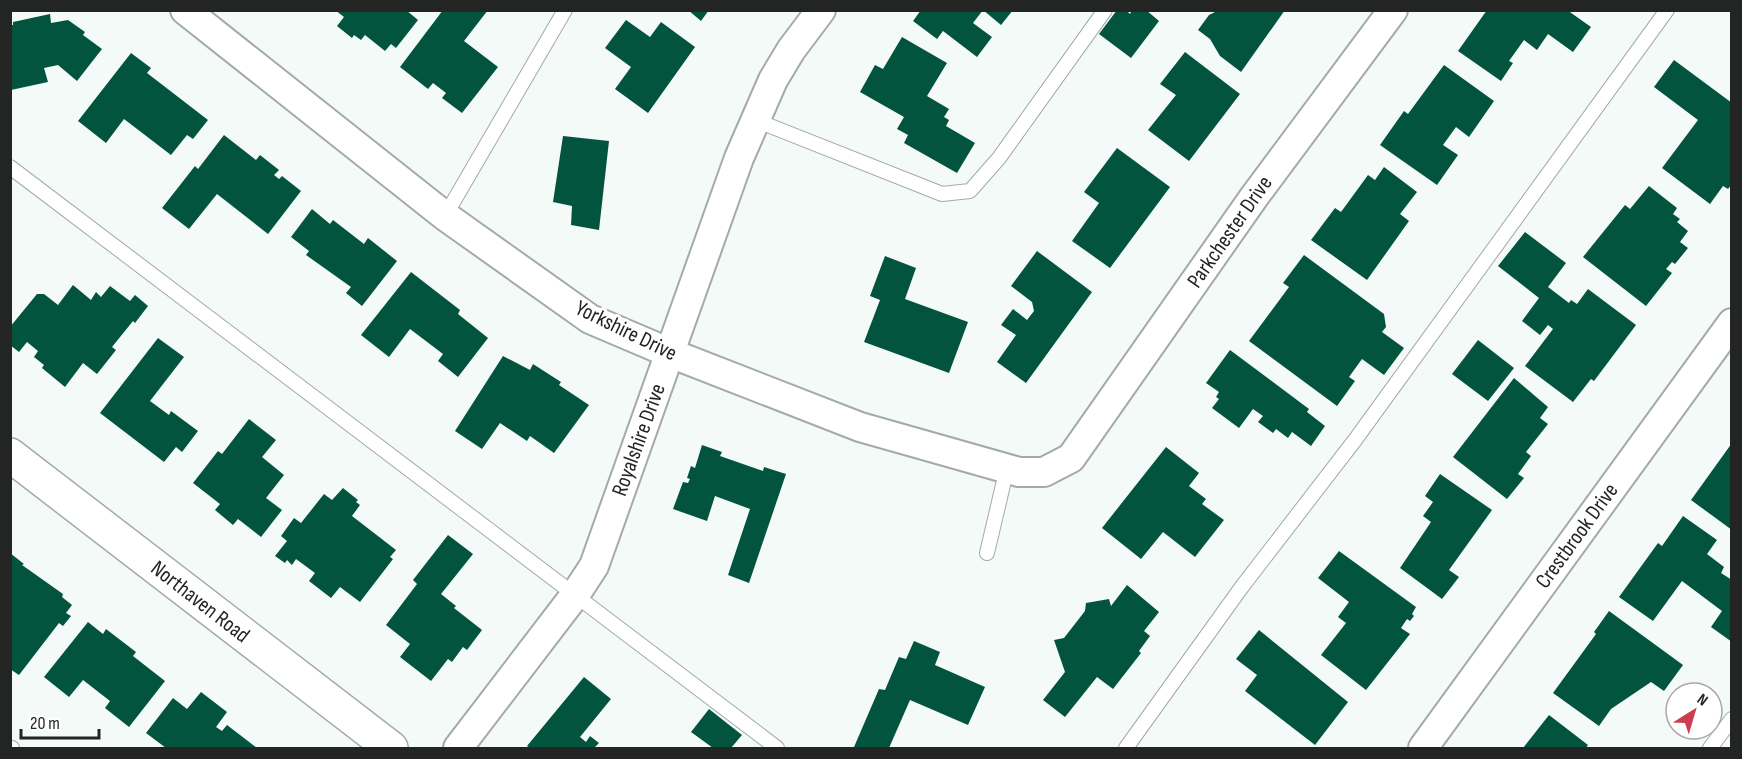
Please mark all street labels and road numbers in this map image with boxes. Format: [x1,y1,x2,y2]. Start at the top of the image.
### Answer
street label: Parkchester Drive [1182,171,1278,293]
street label: Yorkshire Drive [571,295,681,367]
street label: Royalshire Drive [606,380,672,500]
street label: Crestbrook Drive [1530,478,1624,594]
street label: Northaven Road [145,555,255,649]

